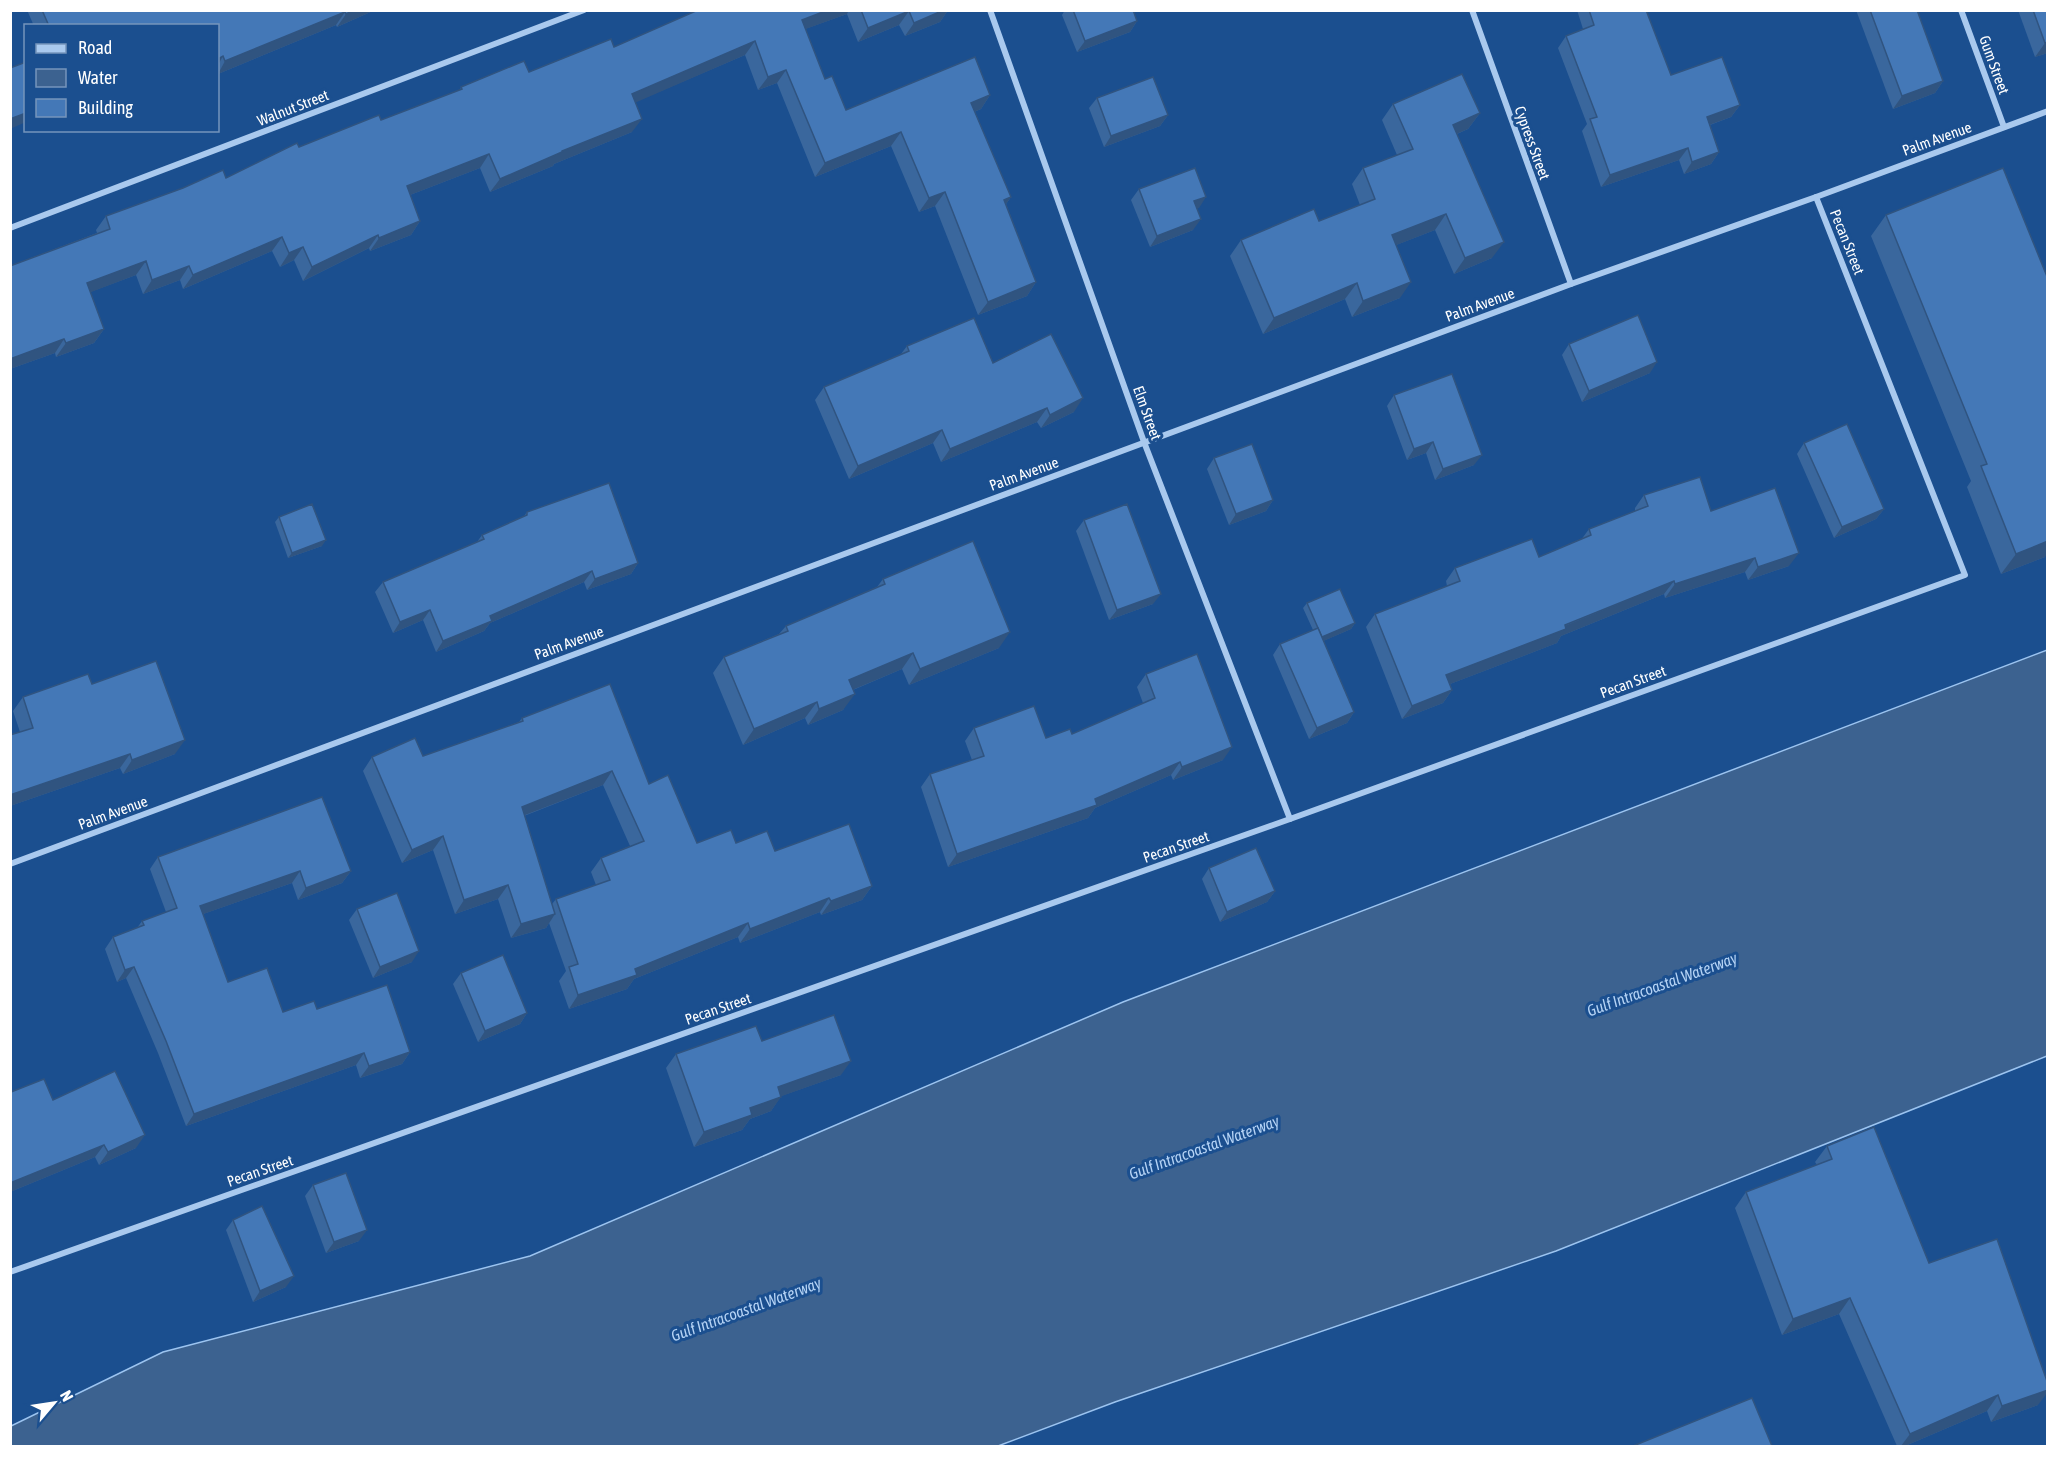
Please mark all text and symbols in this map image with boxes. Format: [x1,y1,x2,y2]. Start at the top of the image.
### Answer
legend [24,24,219,132]
street label: Gum Street [1976,33,2013,96]
text: Road [78,37,112,58]
text: Water [78,67,118,88]
street label: Walnut Street [255,86,331,129]
text: Building [78,97,133,118]
street label: Cypress Street [1511,104,1554,182]
street label: Palm Avenue [1900,118,1974,159]
street label: Pecan Street [1827,207,1868,277]
street label: Palm Avenue [1443,284,1517,325]
street label: Elm Street [1130,384,1165,442]
street label: Palm Avenue [987,453,1061,494]
street label: Palm Avenue [532,622,606,663]
street label: Pecan Street [1598,662,1668,701]
street label: Palm Avenue [76,792,150,833]
street label: Pecan Street [1141,827,1211,866]
water label: Gulf Intracoastal Waterway [1584,948,1740,1020]
street label: Pecan Street [683,989,753,1028]
water label: Gulf Intracoastal Waterway [1126,1111,1282,1183]
street label: Pecan Street [225,1151,295,1190]
water label: Gulf Intracoastal Waterway [668,1273,824,1345]
north arrow [24,1373,84,1433]
text: N [57,1387,77,1404]

